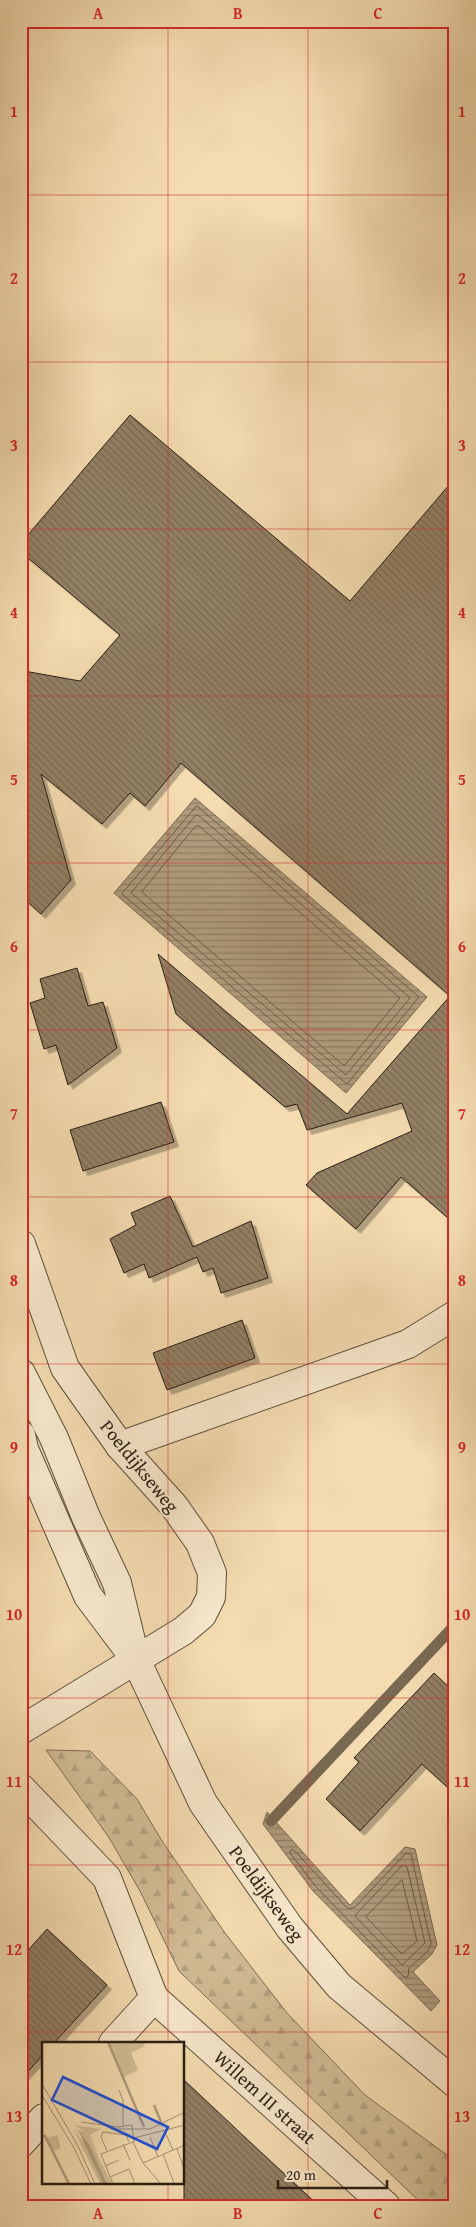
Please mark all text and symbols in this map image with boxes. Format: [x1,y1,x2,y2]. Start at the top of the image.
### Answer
text: A [93,1,104,25]
text: B [233,1,243,25]
text: C [373,1,383,25]
text: 1 [10,99,18,123]
text: 1 [458,99,466,123]
text: 2 [10,266,18,290]
text: 2 [458,266,466,290]
text: 3 [10,433,18,457]
text: 3 [458,433,466,457]
text: 4 [10,600,18,624]
text: 4 [458,600,466,624]
text: 5 [10,767,18,791]
text: 5 [458,767,466,791]
text: 6 [10,934,18,958]
text: 6 [458,934,466,958]
text: 7 [10,1101,18,1125]
text: 7 [458,1101,466,1125]
text: 8 [10,1268,18,1292]
text: 8 [458,1268,466,1292]
street label: Poeldijkseweg [94,1414,187,1519]
text: 9 [10,1435,18,1459]
text: 9 [458,1435,466,1459]
text: 10 [6,1602,22,1626]
text: 10 [454,1602,470,1626]
text: 11 [6,1769,22,1793]
text: 11 [454,1769,470,1793]
street label: Poeldijkseweg [223,1839,312,1947]
text: 12 [6,1937,22,1961]
text: 12 [454,1937,470,1961]
inset map [42,2042,185,2184]
street label: Willem III straat [208,2043,323,2151]
text: 13 [6,2104,22,2128]
text: 13 [454,2104,470,2128]
scale bar [278,2157,387,2189]
text: 20 m [286,2164,317,2185]
text: A [93,2201,104,2225]
text: B [233,2201,243,2225]
text: C [373,2201,383,2225]

